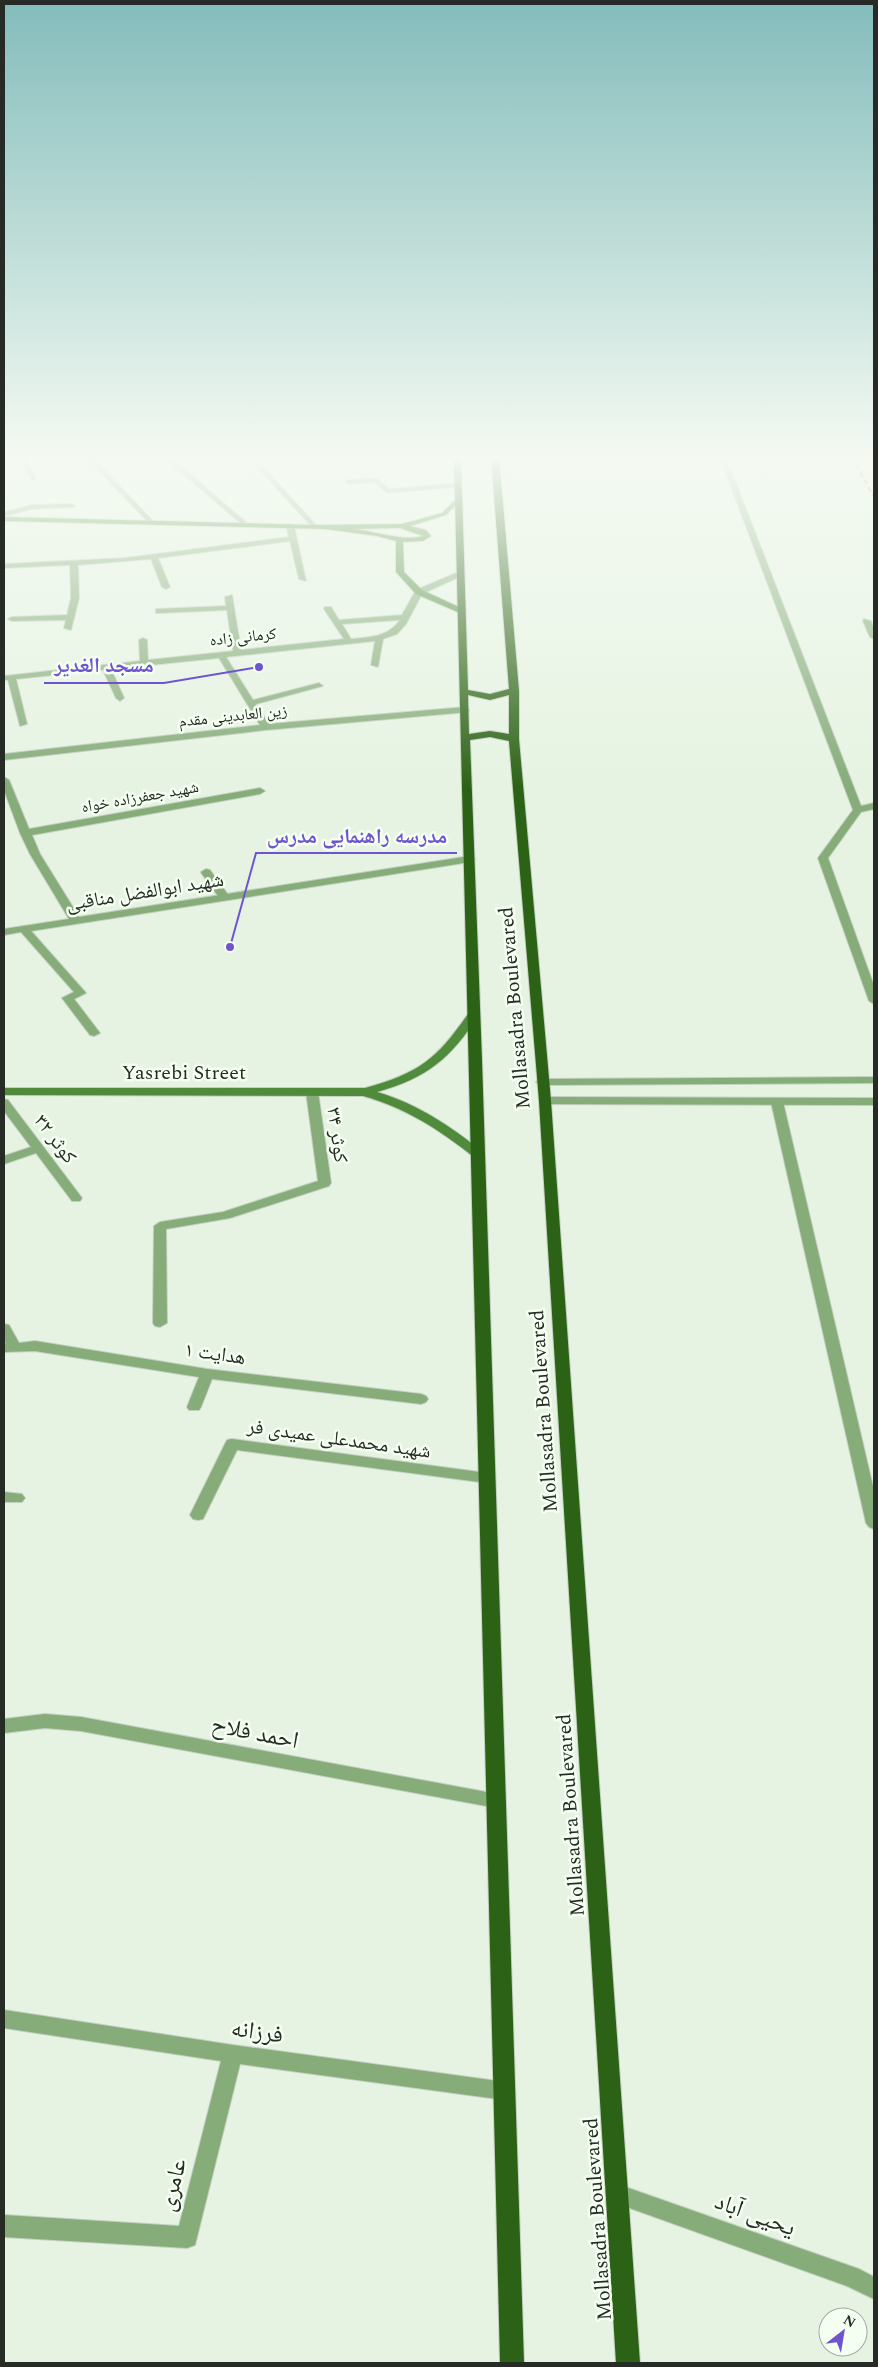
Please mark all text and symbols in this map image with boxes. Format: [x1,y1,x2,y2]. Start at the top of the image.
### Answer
street label: کرمانی زاده [208,622,278,652]
callout: مسجد الغدیر [44,647,164,683]
text: مسجد الغدیر [53,650,154,682]
street label: زین العابدینی مقدم [178,698,288,734]
street label: شهید جعفرزاده خواه [80,775,200,819]
callout: مدرسه راهنمایی مدرس [256,817,457,853]
text: مدرسه راهنمایی مدرس [267,821,447,853]
street label: شهید ابوالفضل مناقبی [64,865,226,919]
street label: Mollasadra Boulevared [491,905,539,1111]
street label: Yasrebi Street [122,1058,246,1088]
street label: کوثر ۳۴ [318,1105,356,1165]
street label: کوثر ۳۲ [26,1108,84,1170]
street label: Mollasadra Boulevared [522,1309,566,1513]
street label: هدایت ۱ [182,1335,248,1373]
street label: شهید محمدعلی عمیدی فر [244,1411,433,1467]
street label: احمد فلاح [208,1707,302,1759]
street label: Mollasadra Boulevared [549,1713,593,1917]
street label: فرزانه [229,2011,285,2053]
street label: Mollasadra Boulevared [576,2117,620,2321]
street label: عامری [149,2155,197,2215]
street label: یحیی آباد [710,2184,800,2246]
north arrow [818,2307,868,2357]
text: N [839,2309,860,2333]

